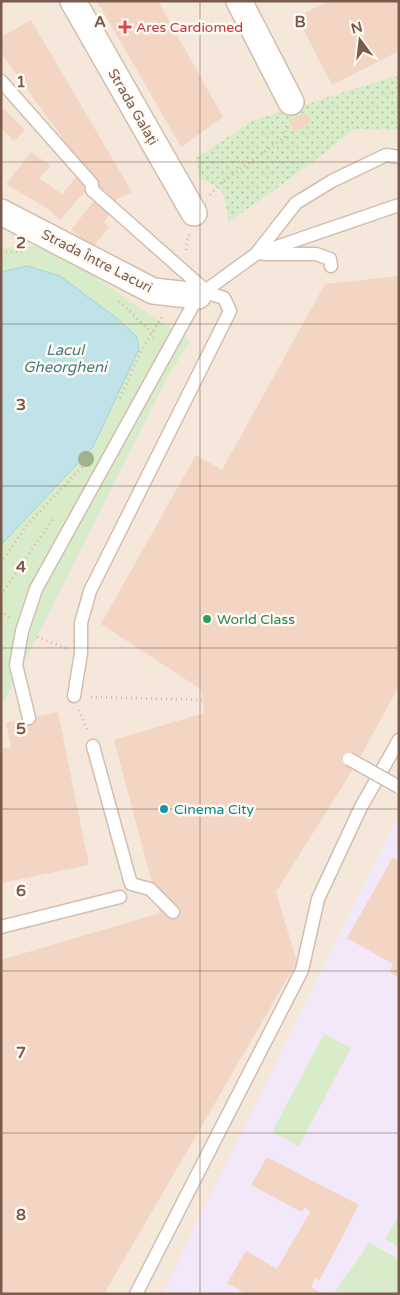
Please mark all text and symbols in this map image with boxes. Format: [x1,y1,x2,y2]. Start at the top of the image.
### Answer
text: A [94,12,106,32]
text: B [294,12,306,32]
north arrow [335,15,385,65]
text: N [349,18,364,38]
place label: Ares Cardiomed [136,19,243,36]
marker: Ares Cardiomed [118,20,132,34]
street label: Strada Galați [104,66,162,148]
text: 1 [16,72,26,92]
street label: Strada Între Lacuri [39,226,155,296]
text: 2 [16,233,26,253]
water label: Lacul Gheorgheni [23,341,109,376]
text: 3 [16,395,26,415]
text: 4 [16,557,26,577]
place label: World Class [217,611,295,628]
marker: World Class [201,613,213,625]
text: 5 [16,719,26,739]
place label: Cinema City [174,801,255,818]
marker: Cinema City [158,803,170,815]
text: 6 [16,881,26,901]
text: 7 [16,1043,26,1063]
text: 8 [16,1205,26,1225]

